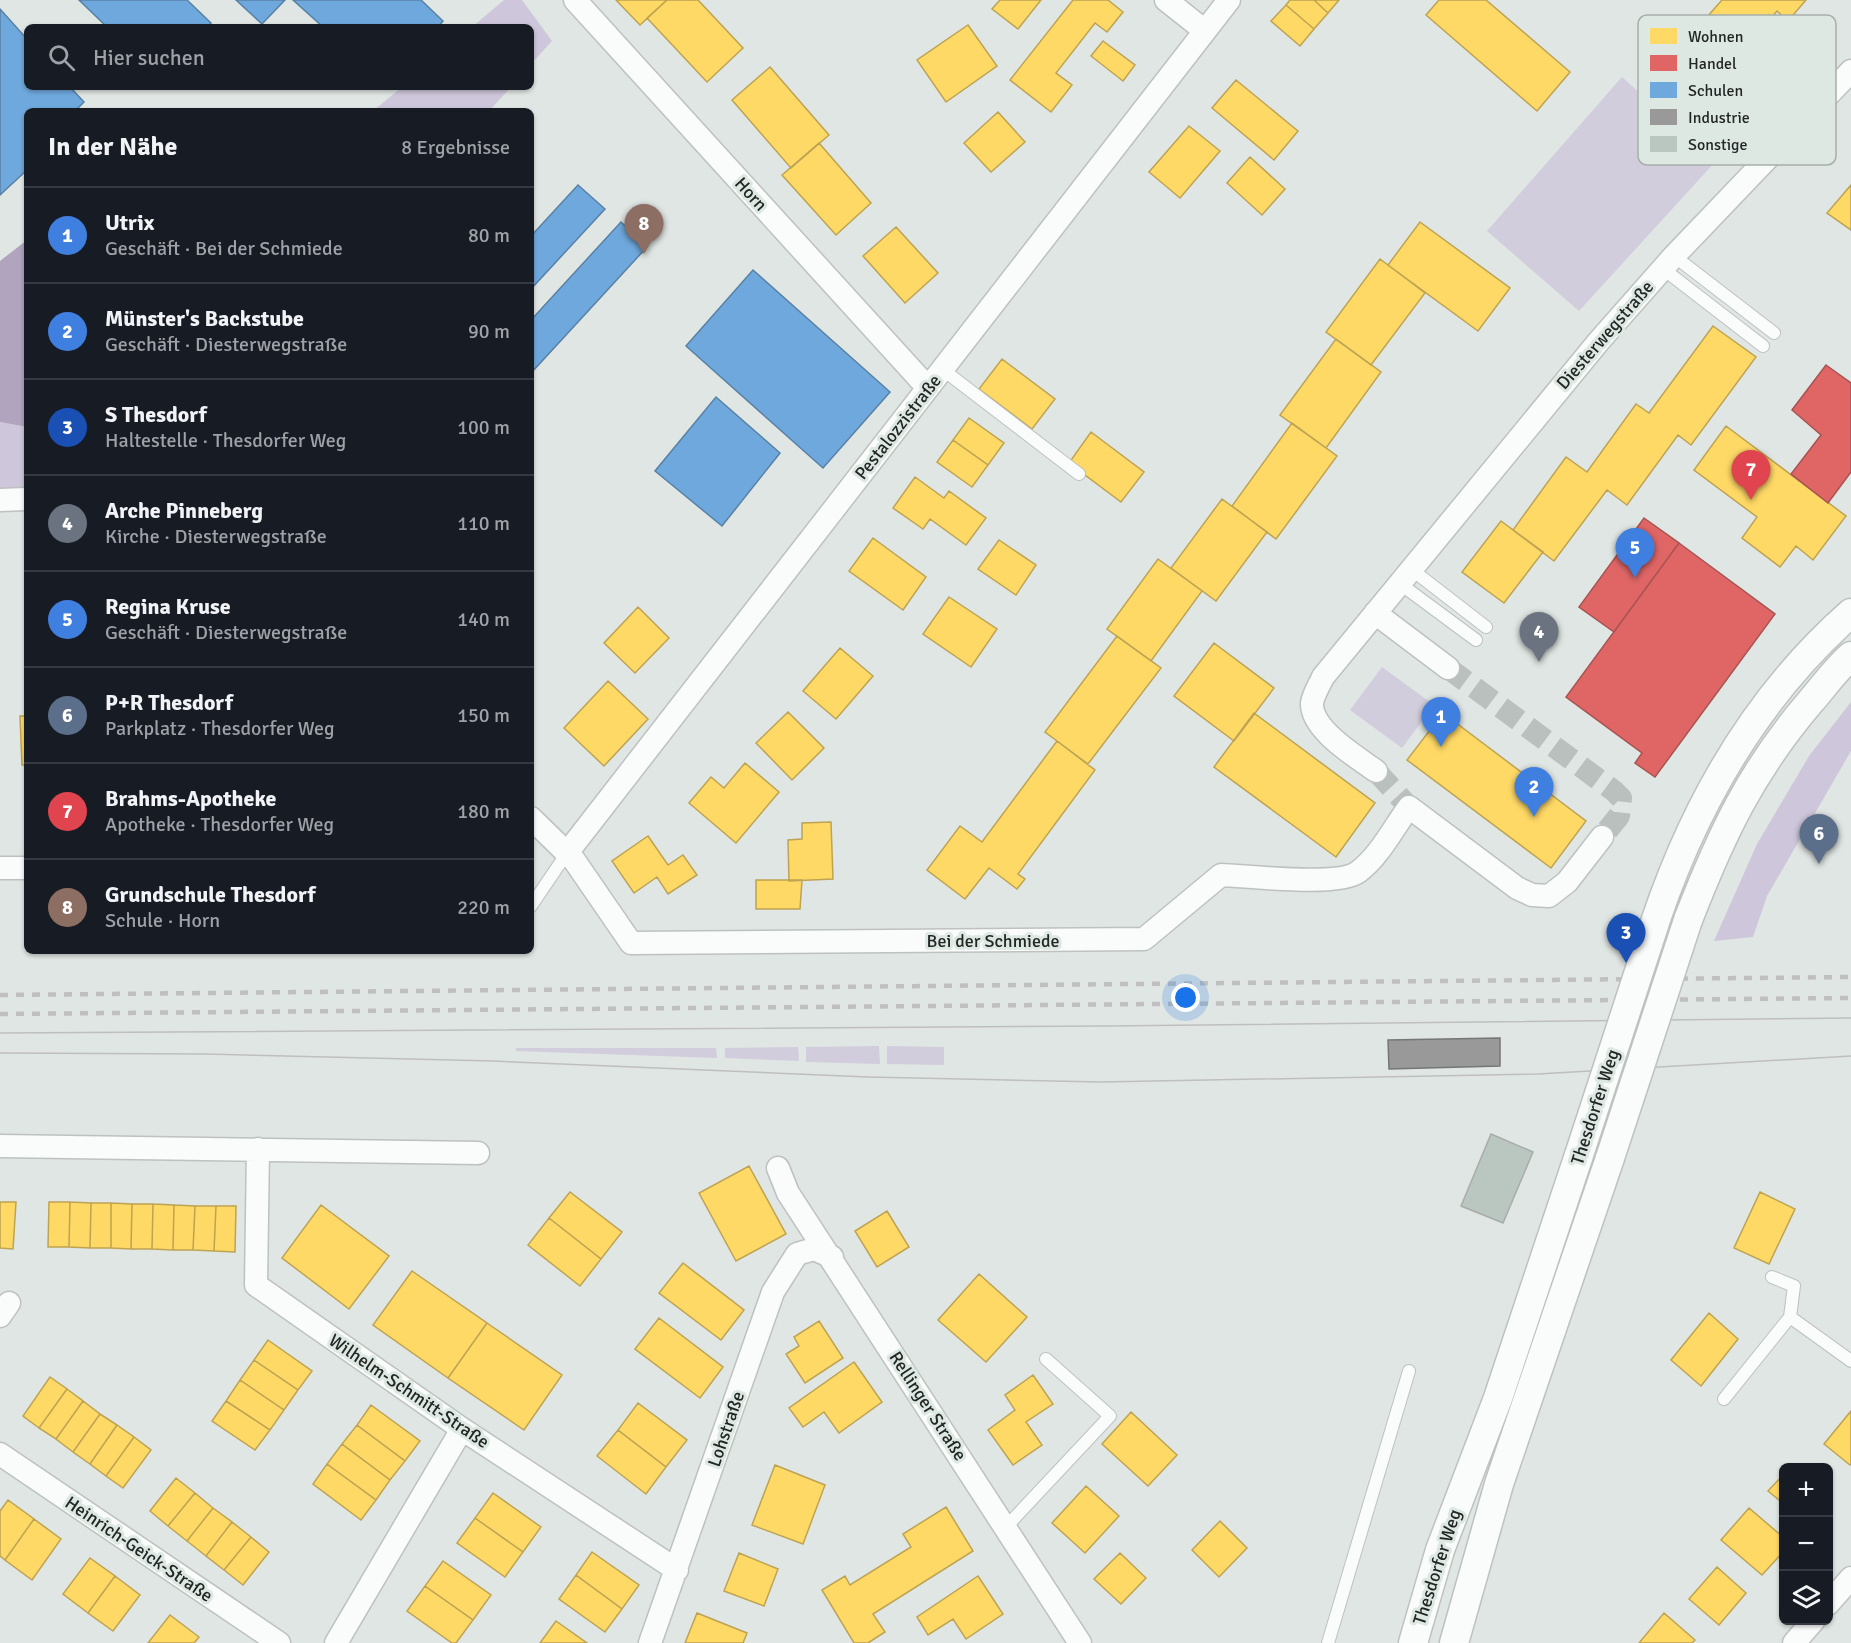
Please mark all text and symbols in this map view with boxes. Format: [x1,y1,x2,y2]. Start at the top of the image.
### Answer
legend [1638,15,1836,165]
search box [24,24,534,90]
text: Wohnen [1688,27,1743,47]
icon: search [45,41,78,74]
text: Hier suchen [93,44,205,71]
text: Handel [1688,54,1737,74]
text: Schulen [1688,81,1743,101]
text: Industrie [1688,108,1750,128]
text: In der Nähe [48,131,178,163]
text: 8 Ergebnisse [401,135,510,160]
text: Sonstige [1688,135,1747,155]
street label: Horn [730,173,772,215]
pin: 8 [624,204,664,254]
text: Utrix [105,209,154,236]
text: 1 [62,223,73,248]
text: 80 m [468,223,510,248]
text: Geschäft · Bei der Schmiede [105,236,343,261]
street label: Diesterwegstraße [1552,276,1658,394]
text: Münster's Backstube [105,305,304,332]
text: 2 [62,319,73,344]
text: 90 m [468,319,510,344]
text: Geschäft · Diesterwegstraße [105,332,347,357]
street label: Pestalozzistraße [850,370,946,484]
text: S Thesdorf [105,401,207,428]
text: 3 [62,415,73,440]
text: 100 m [457,415,510,440]
text: Haltestelle · Thesdorfer Weg [105,428,346,453]
pin: 7 [1732,450,1770,500]
text: Arche Pinneberg [105,497,263,524]
text: 4 [62,511,73,536]
text: 110 m [457,511,510,536]
text: Kirche · Diesterwegstraße [105,524,327,549]
pin: 5 [1616,528,1654,578]
text: Regina Kruse [105,593,231,620]
text: 5 [62,607,73,632]
text: 140 m [457,607,510,632]
pin: 4 [1520,612,1558,662]
text: Geschäft · Diesterwegstraße [105,620,347,645]
text: P+R Thesdorf [105,689,233,716]
pin: 1 [1422,698,1460,747]
text: 6 [62,703,73,728]
text: 150 m [457,703,510,728]
text: Parkplatz · Thesdorfer Weg [105,716,335,741]
pin: 2 [1514,768,1553,817]
text: Brahms-Apotheke [105,785,276,812]
text: 7 [62,799,73,824]
text: 180 m [457,799,510,824]
text: Apotheke · Thesdorfer Weg [105,812,334,837]
pin: 6 [1800,814,1838,864]
text: Grundschule Thesdorf [105,881,315,908]
text: 8 [62,895,73,920]
text: 220 m [457,895,510,920]
text: Schule · Horn [105,908,220,933]
pin: 3 [1606,914,1646,963]
street label: Bei der Schmiede [927,930,1059,952]
your location [1171,983,1200,1012]
street label: Thesdorfer Weg [1566,1046,1624,1168]
street label: Wilhelm-Schmitt-Straße [325,1329,493,1453]
street label: Rellinger Straße [884,1347,972,1465]
street label: Lohstraße [703,1388,749,1470]
map controls [1779,1463,1833,1625]
button: + [1779,1463,1833,1517]
street label: Heinrich-Geick-Straße [61,1491,217,1607]
street label: Thesdorfer Weg [1408,1506,1466,1628]
button: − [1779,1517,1833,1571]
button: layers [1779,1571,1833,1625]

